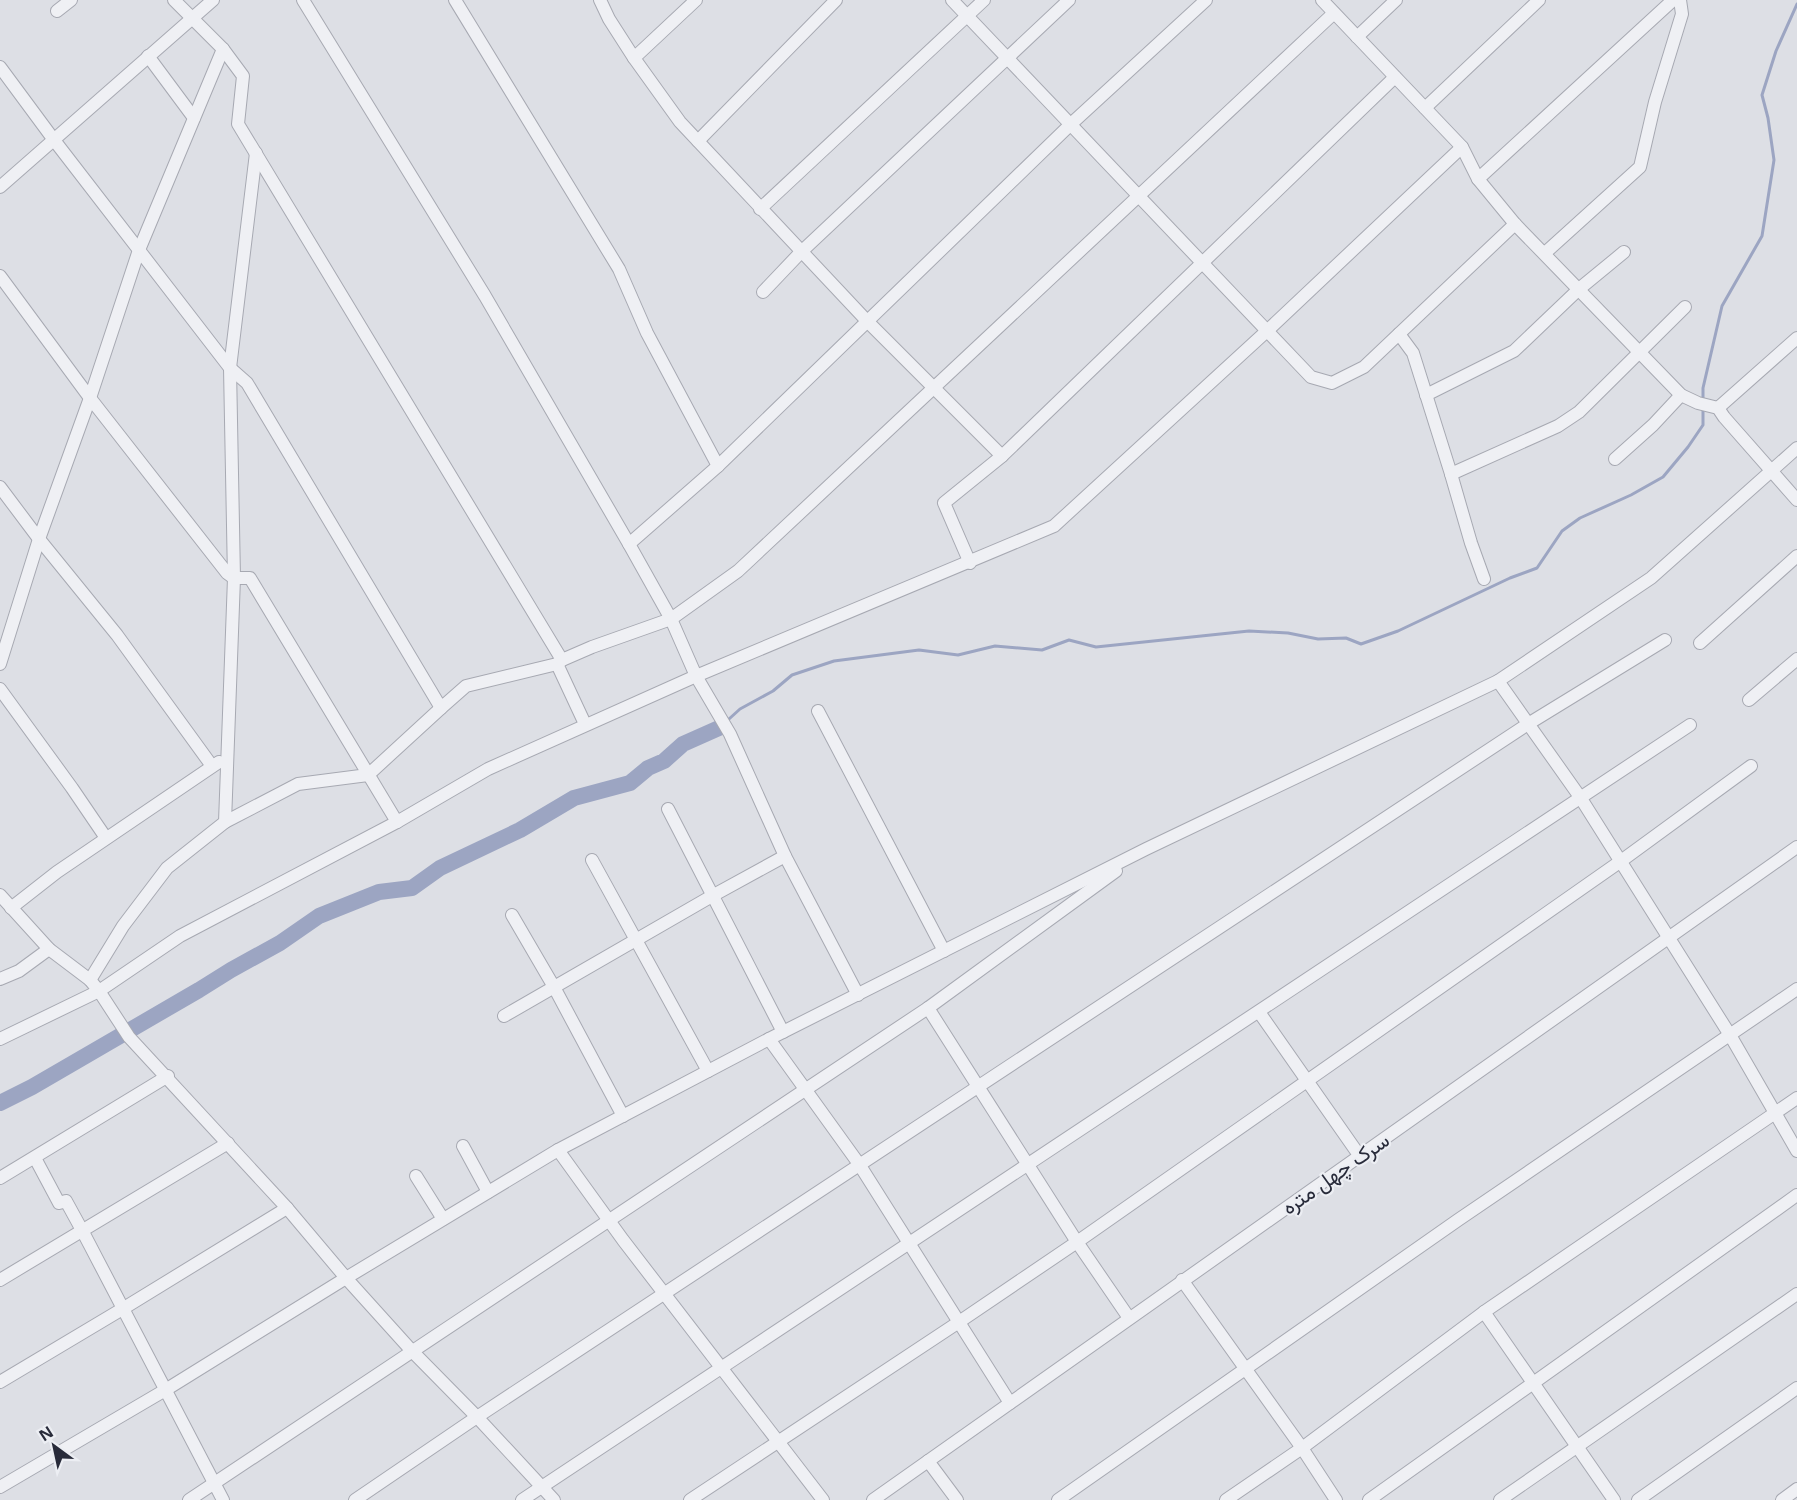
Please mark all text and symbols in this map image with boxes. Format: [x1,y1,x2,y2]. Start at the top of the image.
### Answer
street label: سرک چهل متره [1276,1126,1395,1221]
north arrow [24,1416,84,1476]
text: N [34,1421,57,1446]

